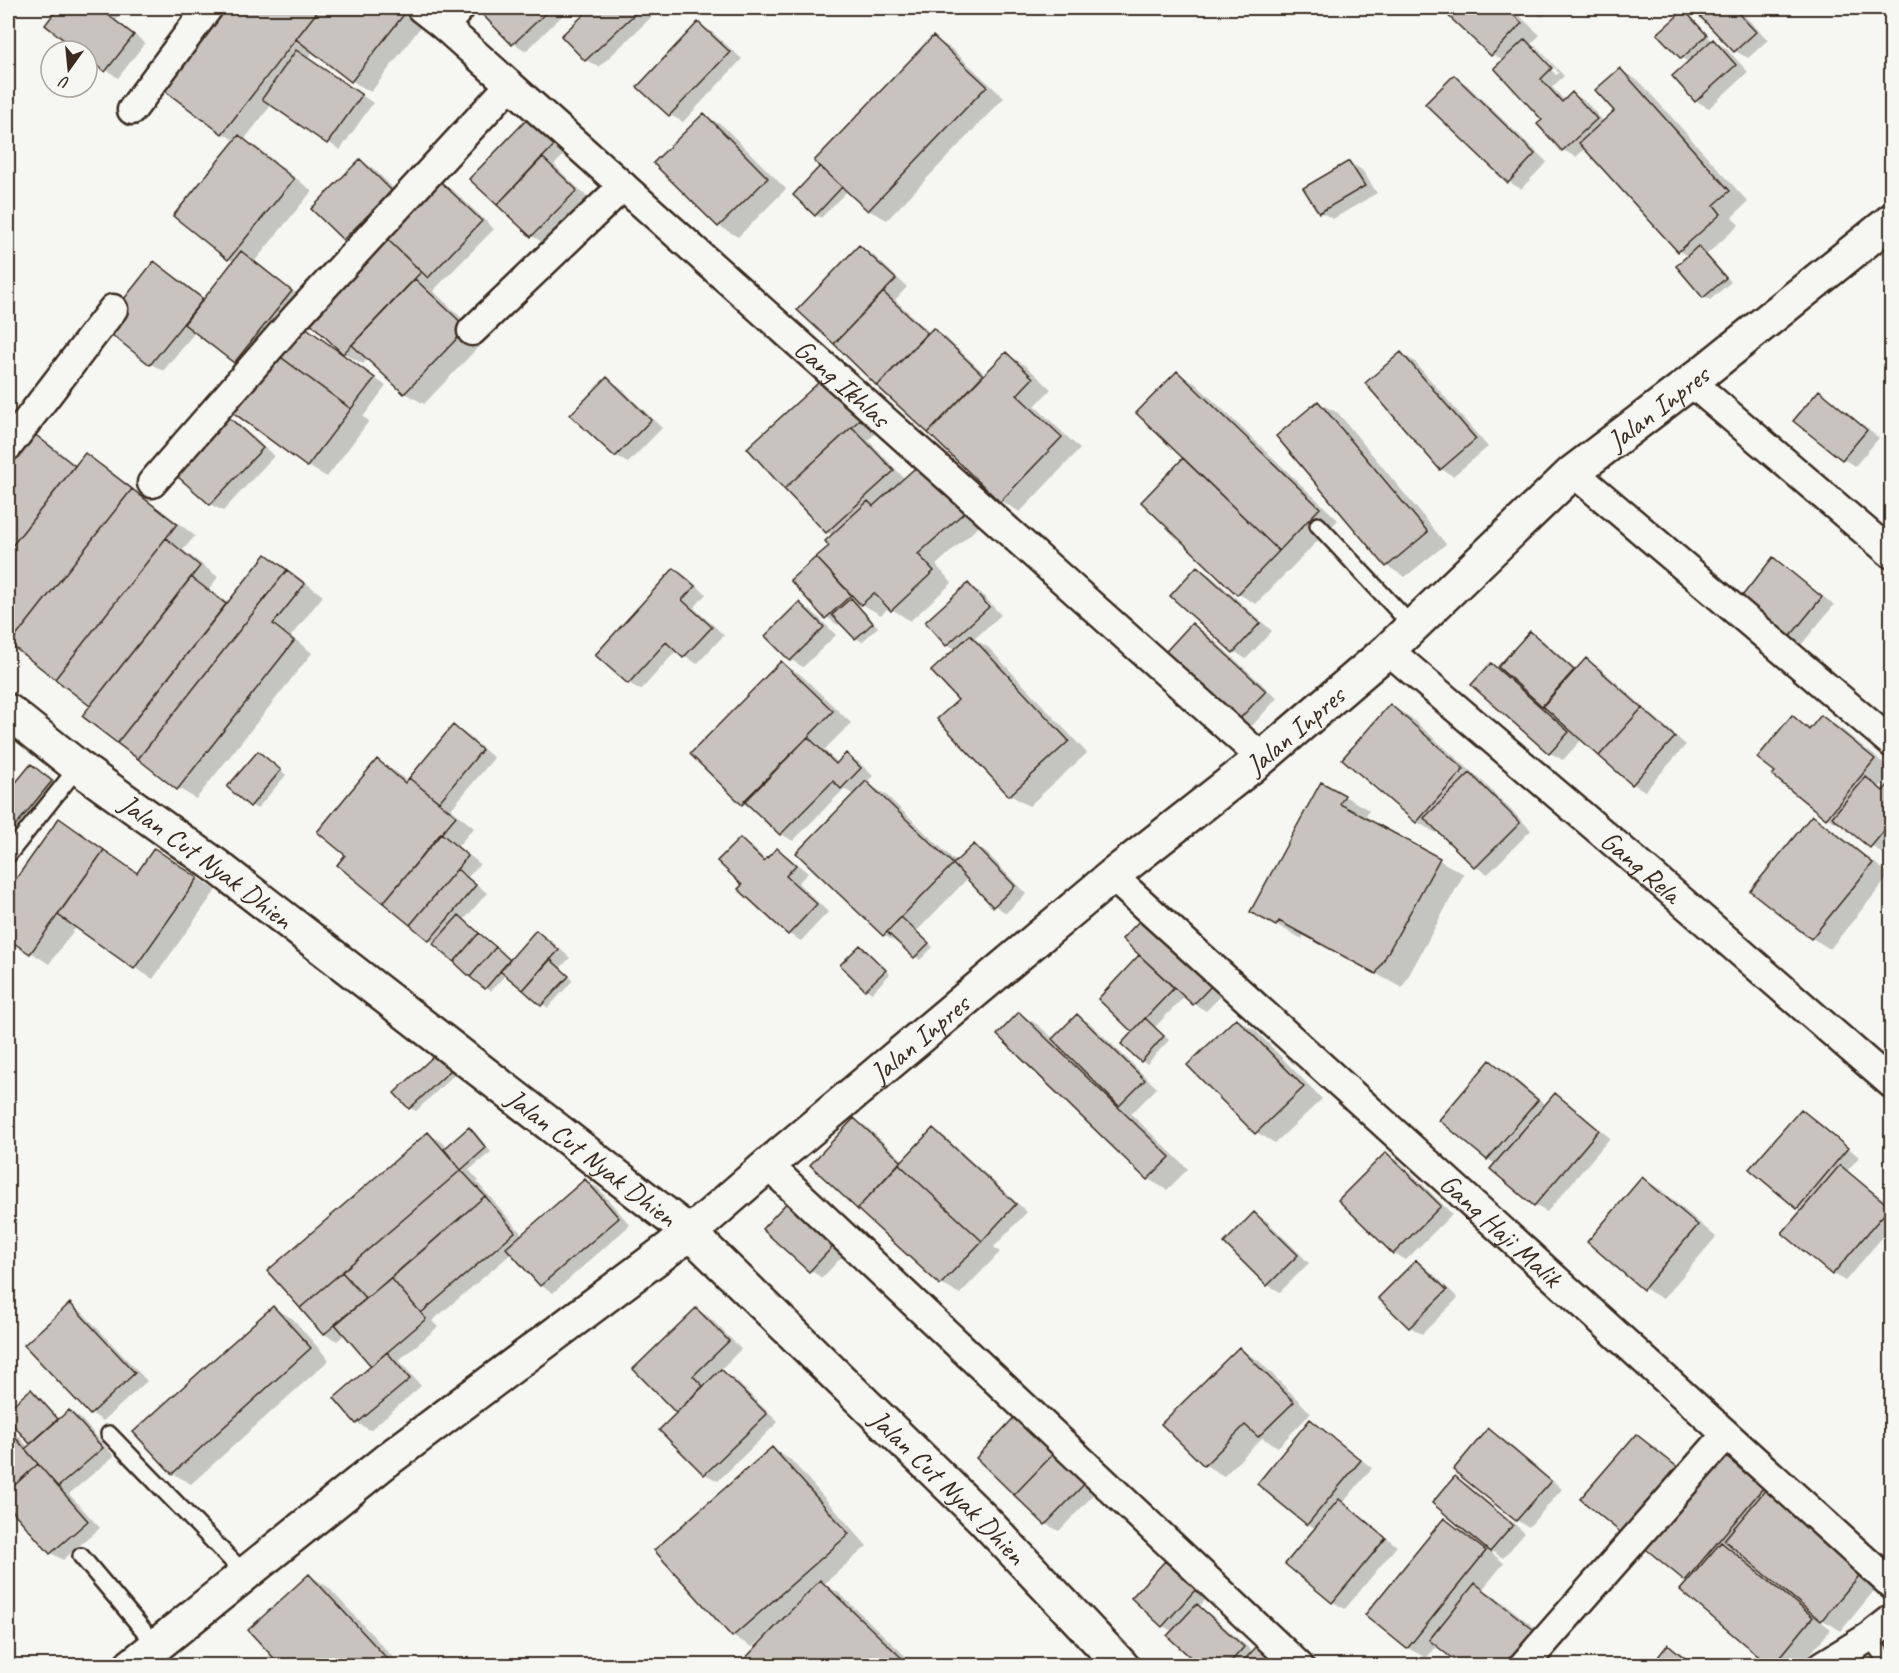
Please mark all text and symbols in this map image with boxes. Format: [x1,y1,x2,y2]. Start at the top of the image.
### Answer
north arrow [39,39,99,99]
text: U [56,71,72,93]
street label: Gang Ikhlas [788,331,899,436]
street label: Jalan Inpres [1598,356,1718,459]
street label: Jalan Inpres [1237,676,1353,783]
street label: Jalan Cut Nyak Dhien [112,784,301,937]
street label: Gang Rela [1594,822,1691,912]
street label: Jalan Inpres [861,985,978,1091]
street label: Jalan Cut Nyak Dhien [498,1079,685,1235]
street label: Gang Haji Malik [1433,1166,1571,1295]
street label: Jalan Cut Nyak Dhien [862,1400,1035,1572]

